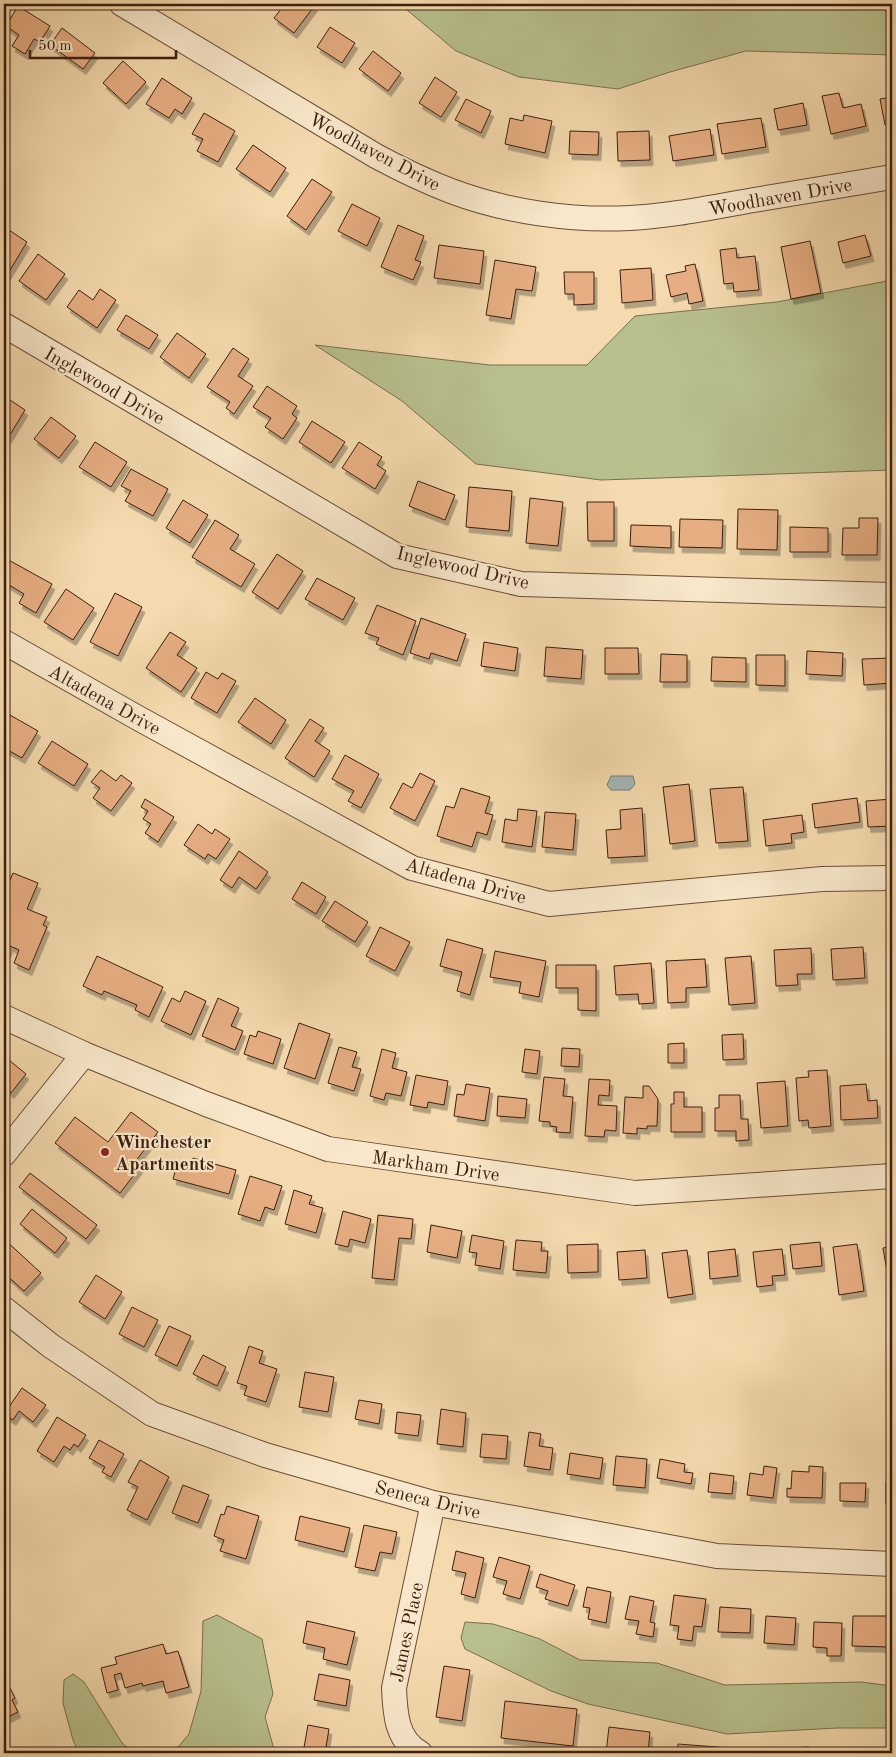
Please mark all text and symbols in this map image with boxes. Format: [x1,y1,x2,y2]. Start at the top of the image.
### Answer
scale bar [30,28,176,60]
text: 50 m [38,39,72,54]
street label: Woodhaven Drive [305,111,443,196]
street label: Woodhaven Drive [707,176,854,220]
street label: Inglewood Drive [40,345,167,429]
street label: Inglewood Drive [394,545,531,594]
street label: Altadena Drive [45,663,163,740]
street label: Altadena Drive [403,856,528,909]
place label: Winchester Apartments [115,1134,214,1175]
marker: Winchester Apartments [99,1146,111,1158]
street label: Markham Drive [371,1149,501,1186]
street label: Seneca Drive [373,1479,482,1524]
street label: James Place [389,1581,428,1684]

